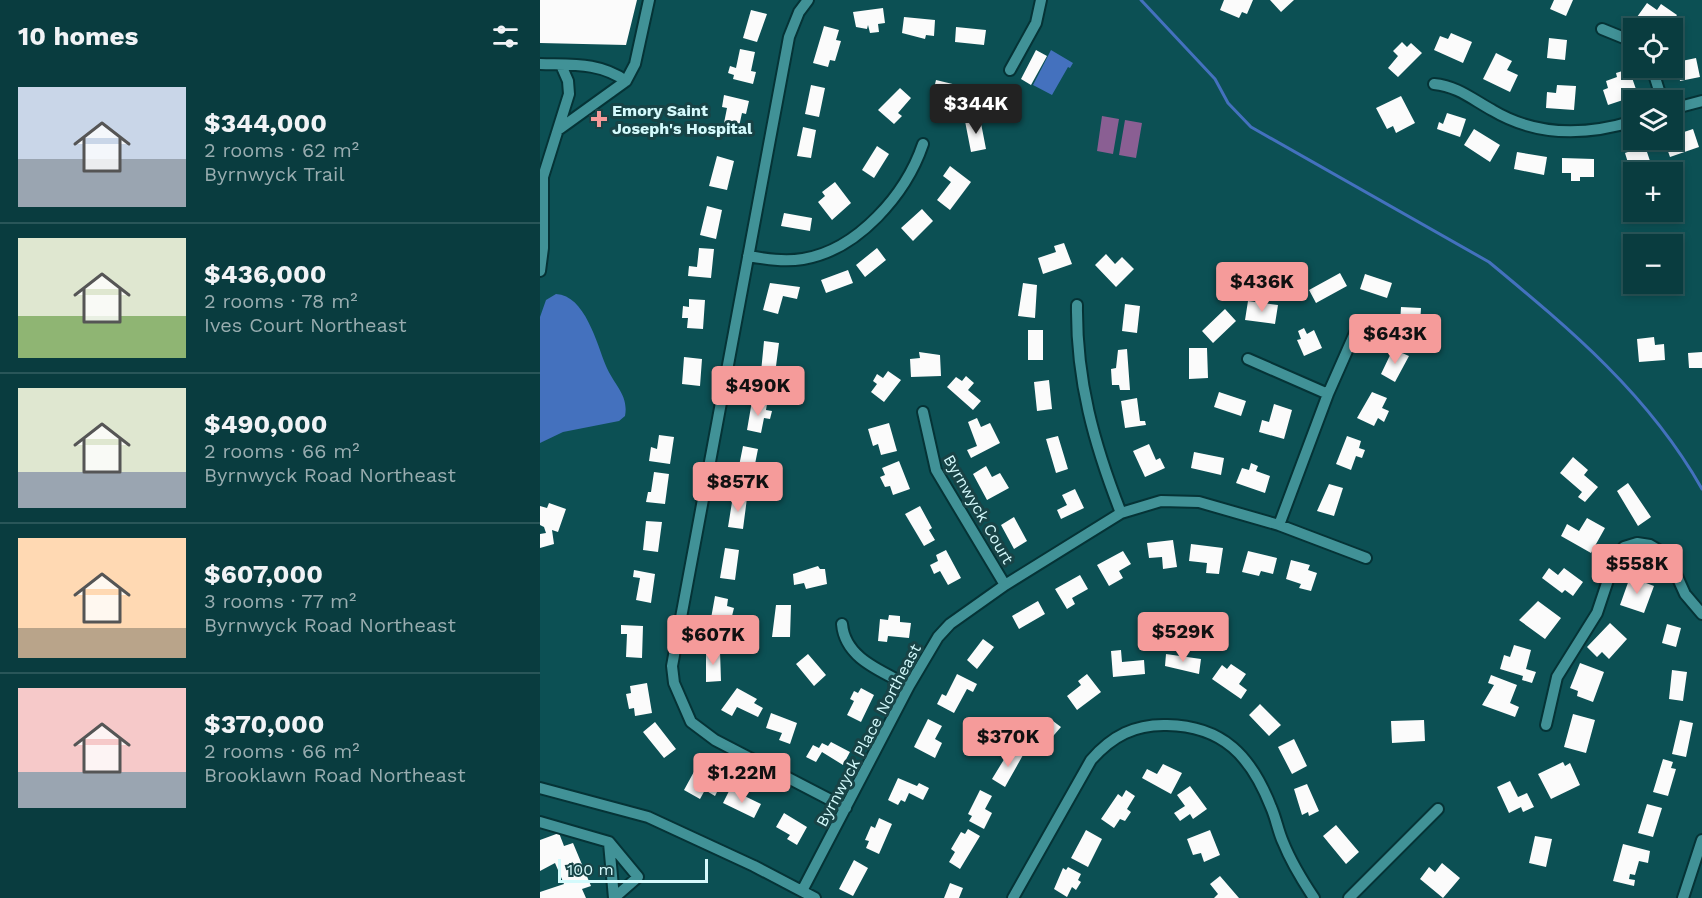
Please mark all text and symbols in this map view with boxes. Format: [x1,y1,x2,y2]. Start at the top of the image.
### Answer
map controls [1623,18,1683,294]
button: locate [1623,18,1683,78]
icon: filters [489,20,522,53]
text: 10 homes [18,21,138,51]
pin: $344K [934,84,1018,135]
button: layers [1623,90,1683,150]
text: $344K [944,91,1008,115]
place label: Emory Saint Joseph's Hospital [612,101,753,138]
text: $344,000 [204,108,327,138]
marker: Emory Saint Joseph's Hospital [590,110,608,128]
icon: home [66,111,138,183]
text: 2 rooms · 62 m² [204,138,359,162]
text: Byrnwyck Trail [204,162,345,186]
button: + [1623,162,1683,222]
button: − [1623,234,1683,294]
text: $436,000 [204,259,326,289]
icon: home [66,262,138,334]
pin: $436K [1220,262,1304,313]
text: $436K [1230,269,1294,293]
text: 2 rooms · 78 m² [204,289,358,313]
text: Ives Court Northeast [204,313,407,337]
pin: $643K [1353,314,1437,365]
text: $643K [1363,321,1427,345]
pin: $490K [716,366,800,417]
text: $490K [726,373,790,397]
text: $490,000 [204,409,328,439]
icon: home [66,412,138,484]
text: 2 rooms · 66 m² [204,439,360,463]
street label: Byrnwyck Court [940,451,1018,568]
pin: $857K [696,462,780,513]
text: Byrnwyck Road Northeast [204,463,456,487]
text: $857K [707,469,769,493]
pin: $558K [1595,544,1679,595]
text: $558K [1606,551,1668,575]
text: $607,000 [204,559,323,589]
icon: home [66,562,138,634]
text: 3 rooms · 77 m² [204,589,356,613]
pin: $529K [1141,612,1225,663]
text: Byrnwyck Road Northeast [204,613,456,637]
pin: $607K [671,615,755,666]
text: $529K [1152,619,1214,643]
text: $607K [681,622,745,646]
street label: Byrnwyck Place Northeast [812,640,925,830]
text: $370,000 [204,709,325,739]
icon: home [66,712,138,784]
pin: $370K [966,717,1050,768]
text: $370K [977,724,1039,748]
text: 2 rooms · 66 m² [204,739,360,763]
pin: $1.22M [693,753,791,804]
text: $1.22M [707,760,777,784]
text: Brooklawn Road Northeast [204,763,466,787]
scale bar [558,856,708,884]
text: 100 m [567,860,614,879]

